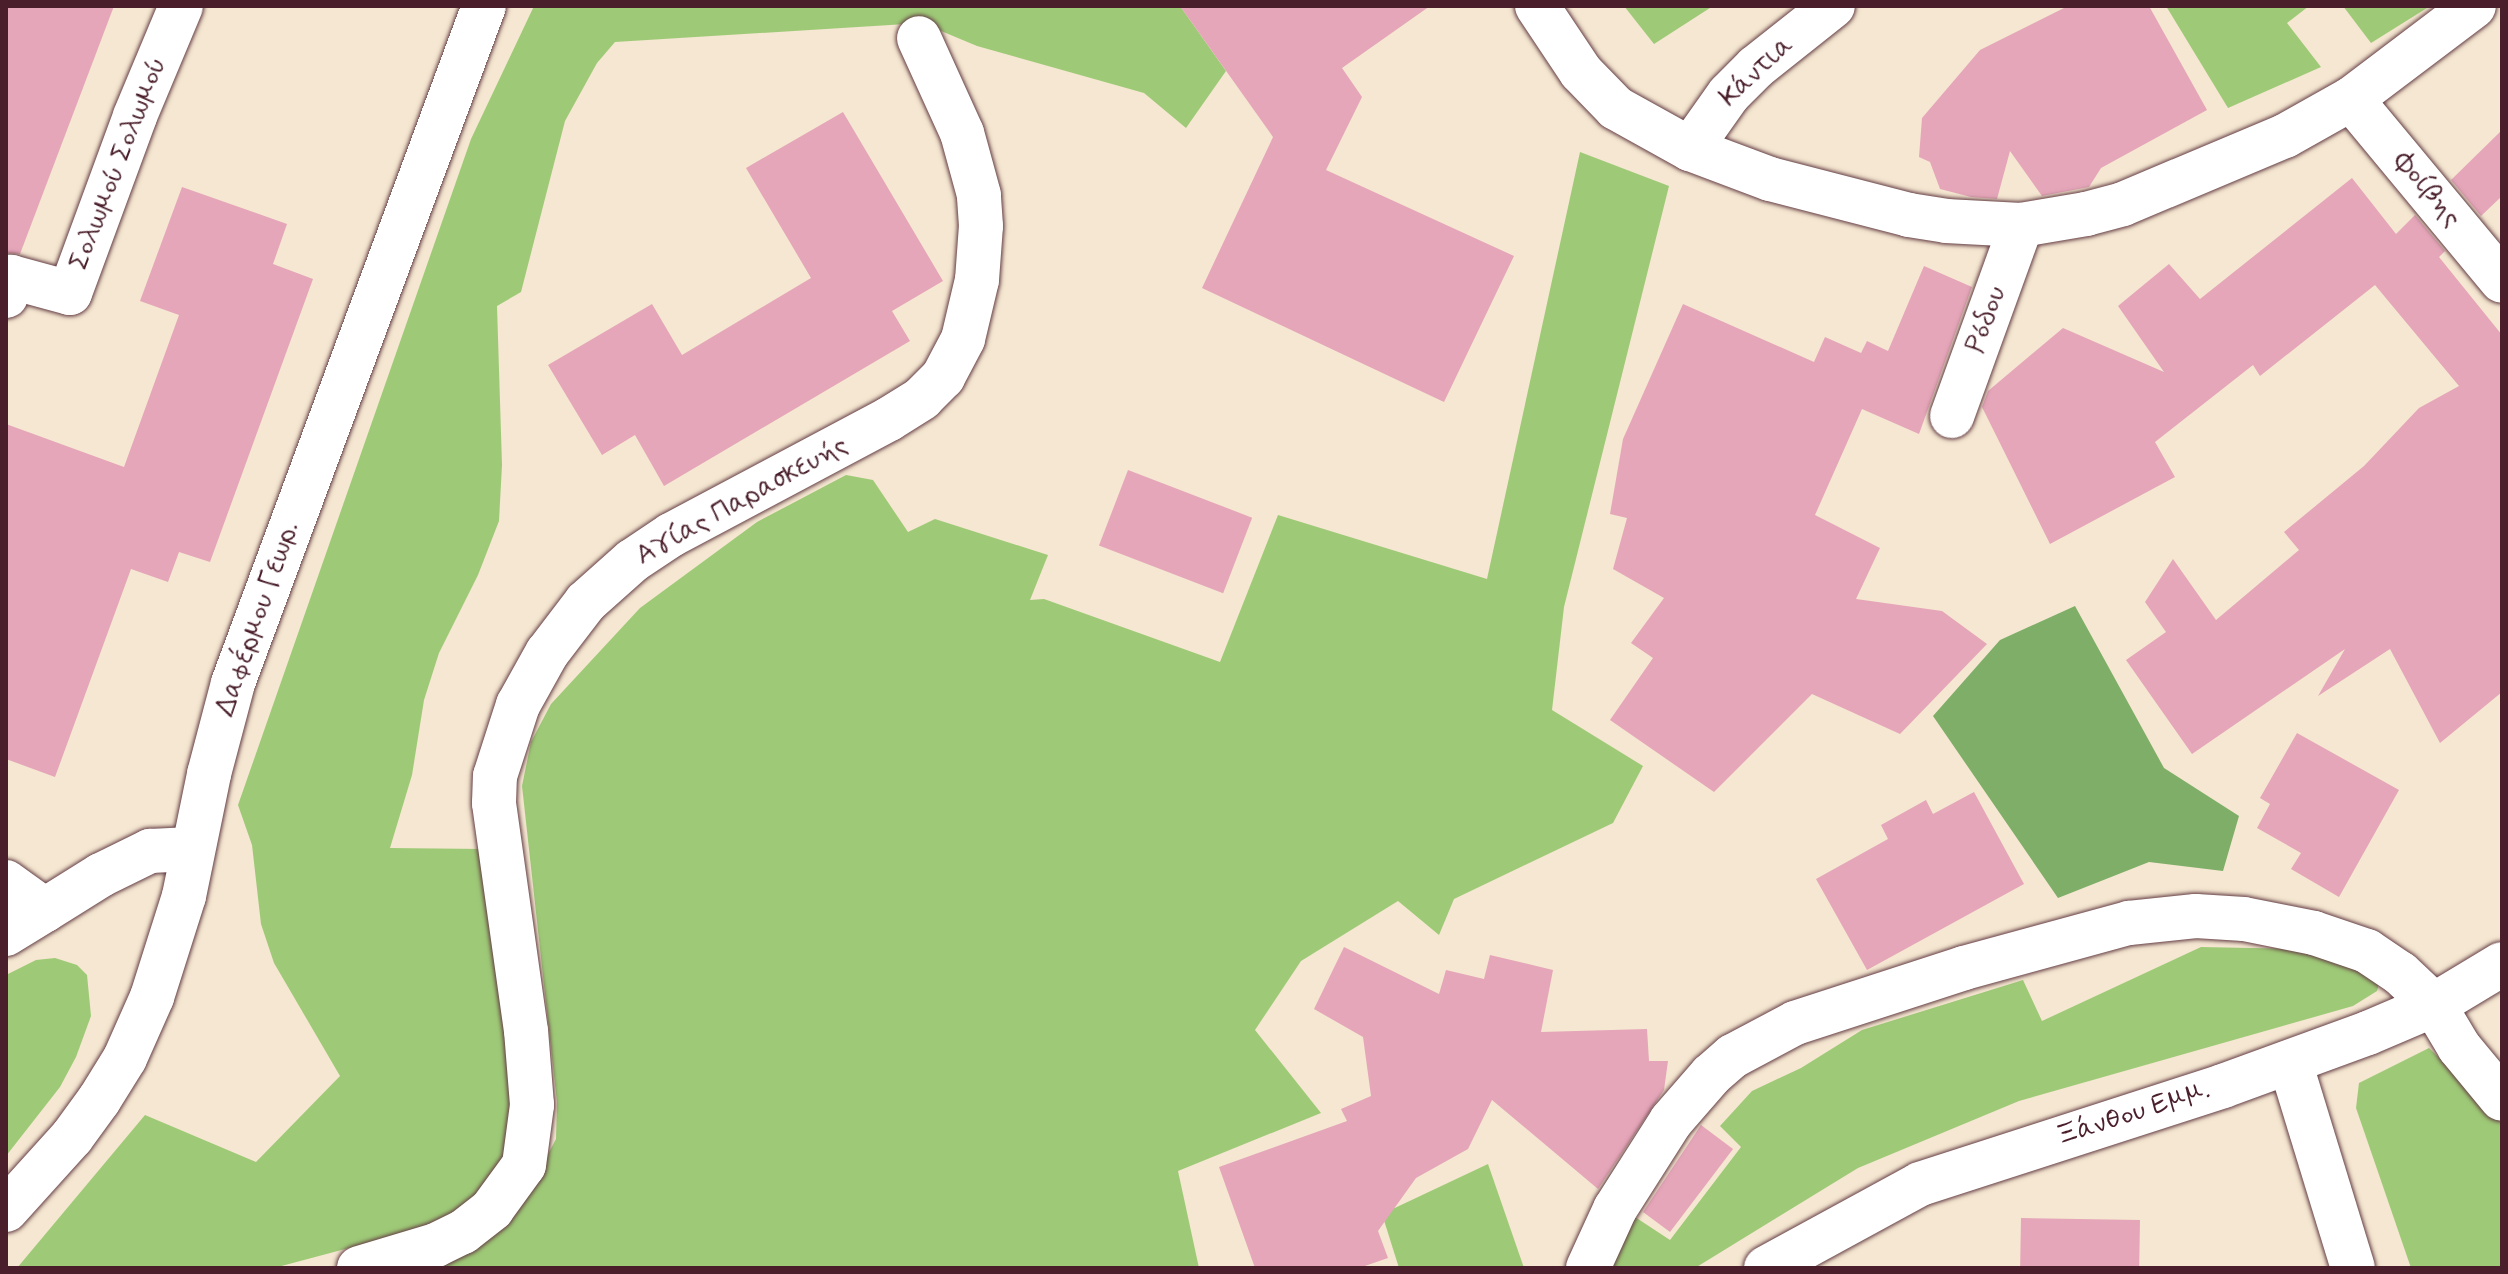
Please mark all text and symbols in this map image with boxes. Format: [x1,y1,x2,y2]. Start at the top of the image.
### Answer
street label: Κάντια [1713,29,1801,115]
street label: Σολωμού Σολωμού [63,53,175,275]
street label: Φοίβης [2386,146,2468,234]
street label: Ρόδου [1959,282,2015,358]
street label: Αγίας Παρασκευής [630,429,854,573]
street label: Δαφέρμου Γεωρ. [209,517,307,721]
street label: Ξάνθου Εμμ. [2052,1073,2214,1155]

